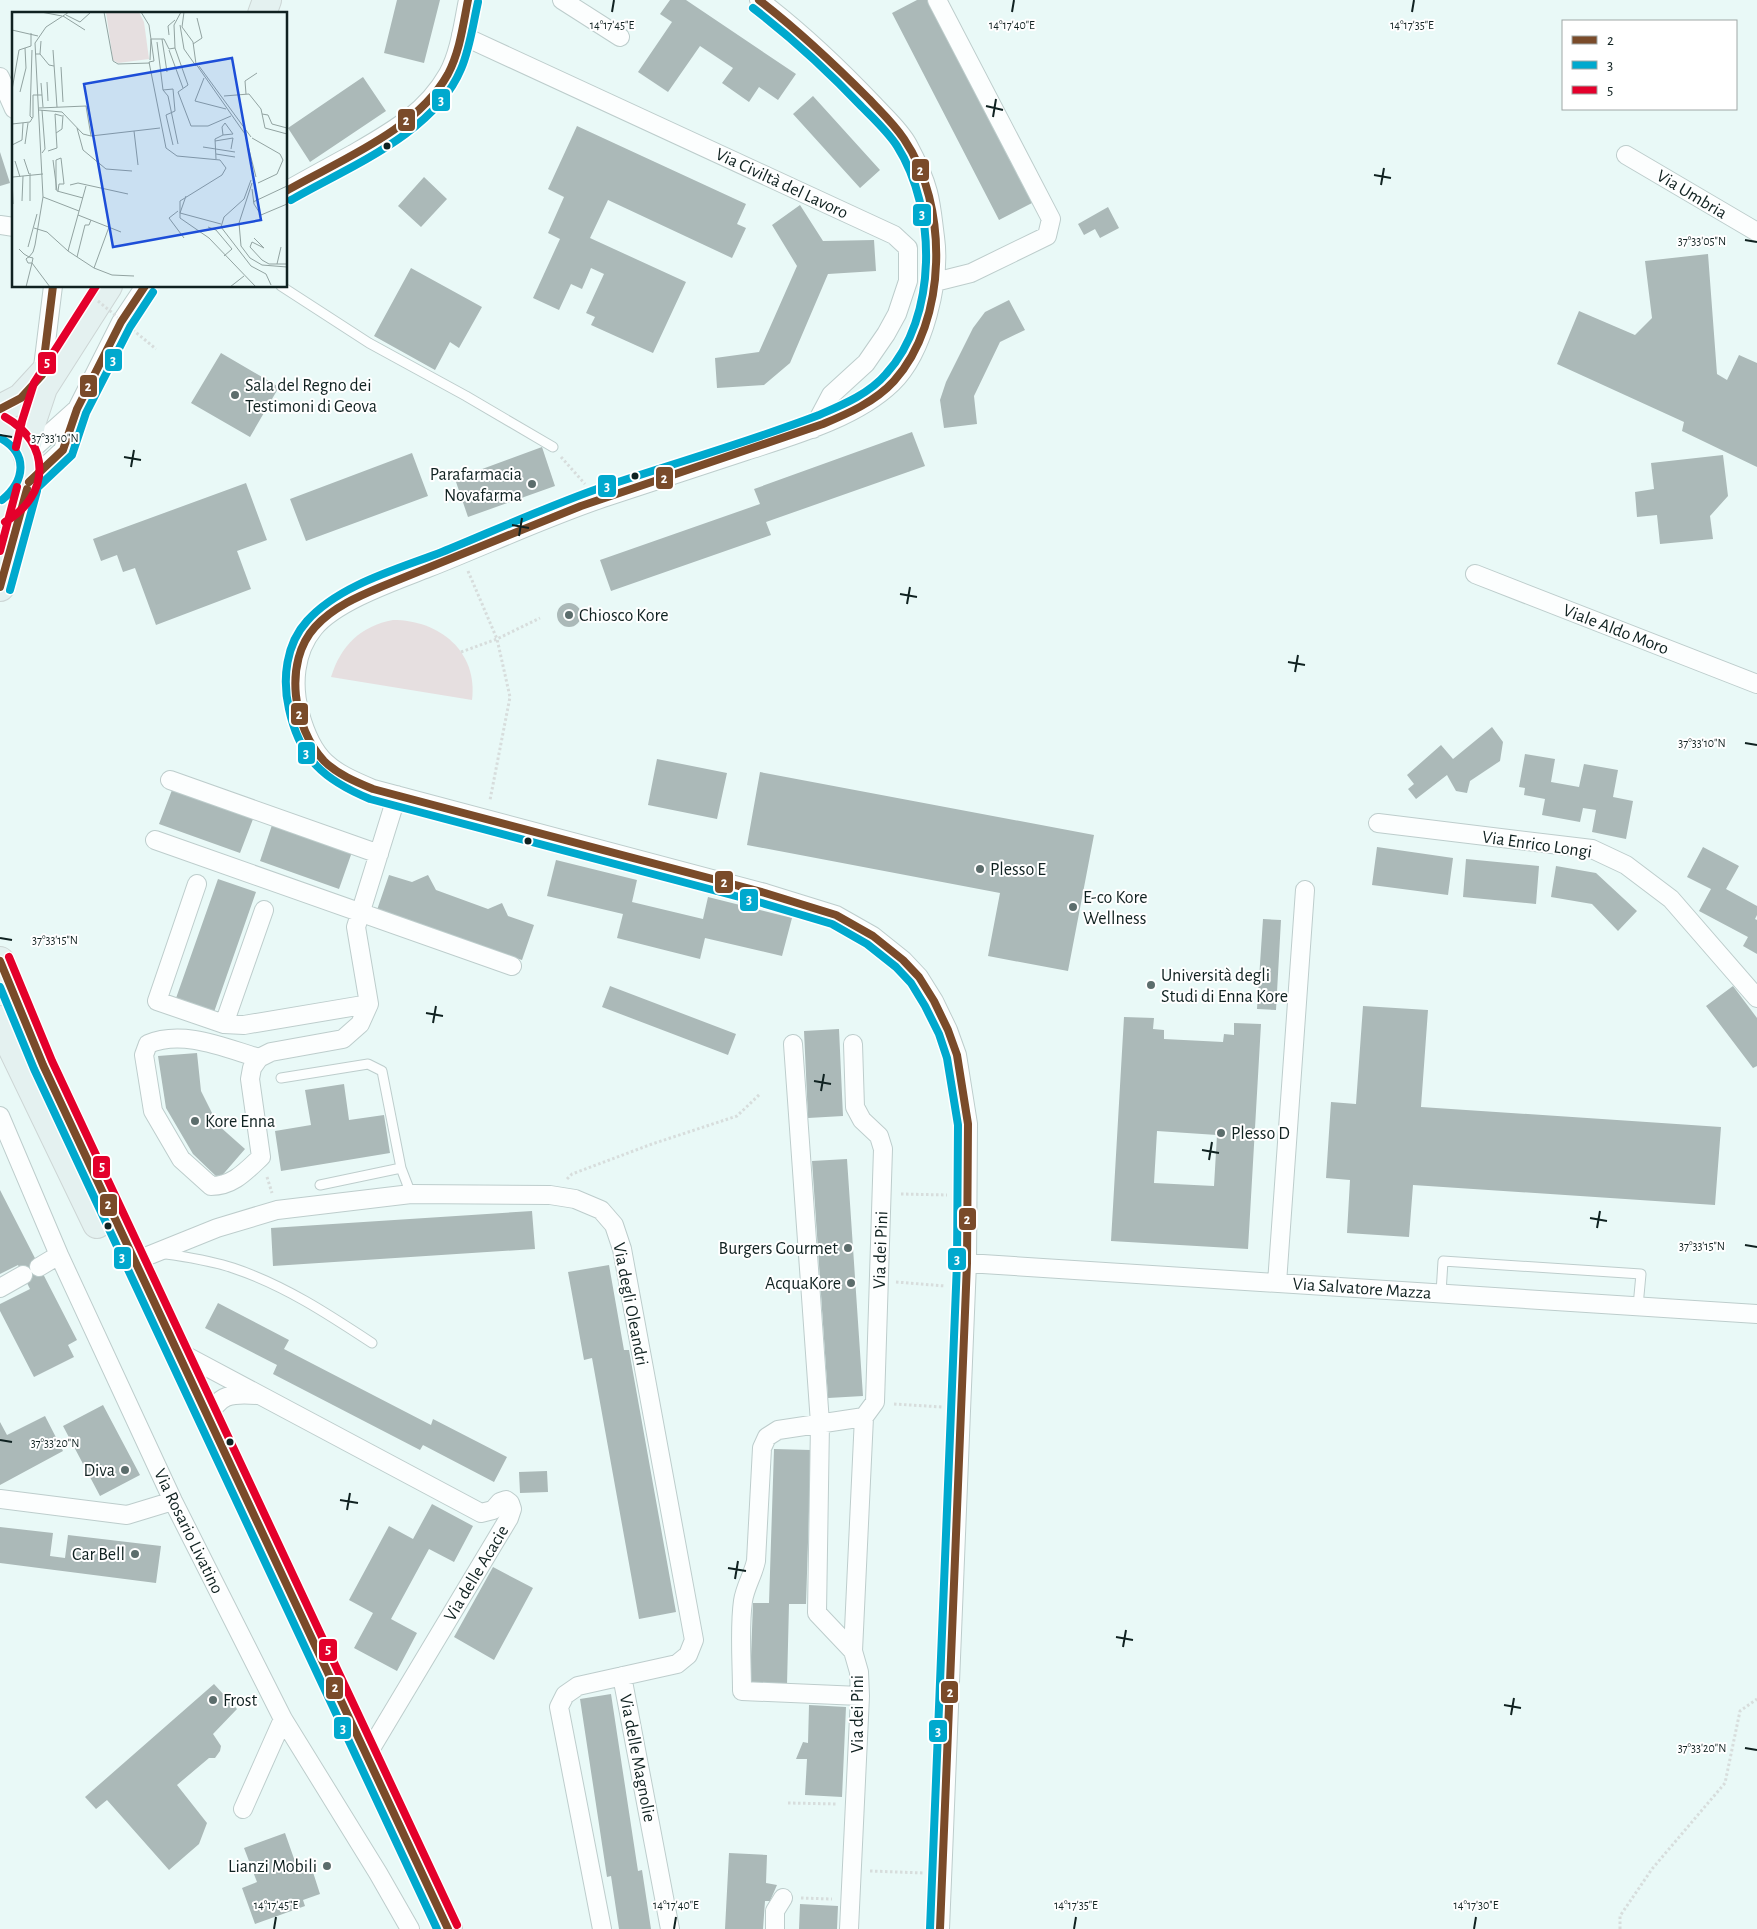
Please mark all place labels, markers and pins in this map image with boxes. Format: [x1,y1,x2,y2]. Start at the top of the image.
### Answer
unlabelled marker [382,141,392,151]
place label: Sala del Regno dei Testimoni di Geova [245,377,377,416]
marker: Sala del Regno dei Testimoni di Geova [229,389,241,401]
place label: Parafarmacia Novafarma [430,466,522,505]
unlabelled marker [630,471,640,481]
marker: Parafarmacia Novafarma [526,478,538,490]
place label: Chiosco Kore [579,607,669,625]
marker: Chiosco Kore [563,609,575,621]
unlabelled marker [523,836,533,846]
place label: Plesso E [990,861,1046,879]
marker: Plesso E [974,863,986,875]
place label: E-co Kore Wellness [1083,889,1148,928]
marker: E-co Kore Wellness [1067,901,1079,913]
place label: Università degli Studi di Enna Kore [1161,967,1288,1006]
marker: Università degli Studi di Enna Kore [1145,979,1157,991]
place label: Kore Enna [205,1113,275,1131]
marker: Kore Enna [189,1115,201,1127]
place label: Plesso D [1231,1125,1290,1143]
marker: Plesso D [1215,1127,1227,1139]
unlabelled marker [103,1221,113,1231]
place label: Burgers Gourmet [718,1240,838,1258]
marker: Burgers Gourmet [842,1242,854,1254]
place label: AcquaKore [765,1275,841,1293]
marker: AcquaKore [845,1277,857,1289]
unlabelled marker [225,1437,235,1447]
place label: Diva [83,1462,115,1480]
marker: Diva [119,1464,131,1476]
place label: Car Bell [72,1546,125,1564]
marker: Car Bell [129,1548,141,1560]
place label: Frost [223,1692,257,1710]
marker: Frost [207,1694,219,1706]
place label: Lianzi Mobili [228,1858,317,1876]
marker: Lianzi Mobili [321,1860,333,1872]

